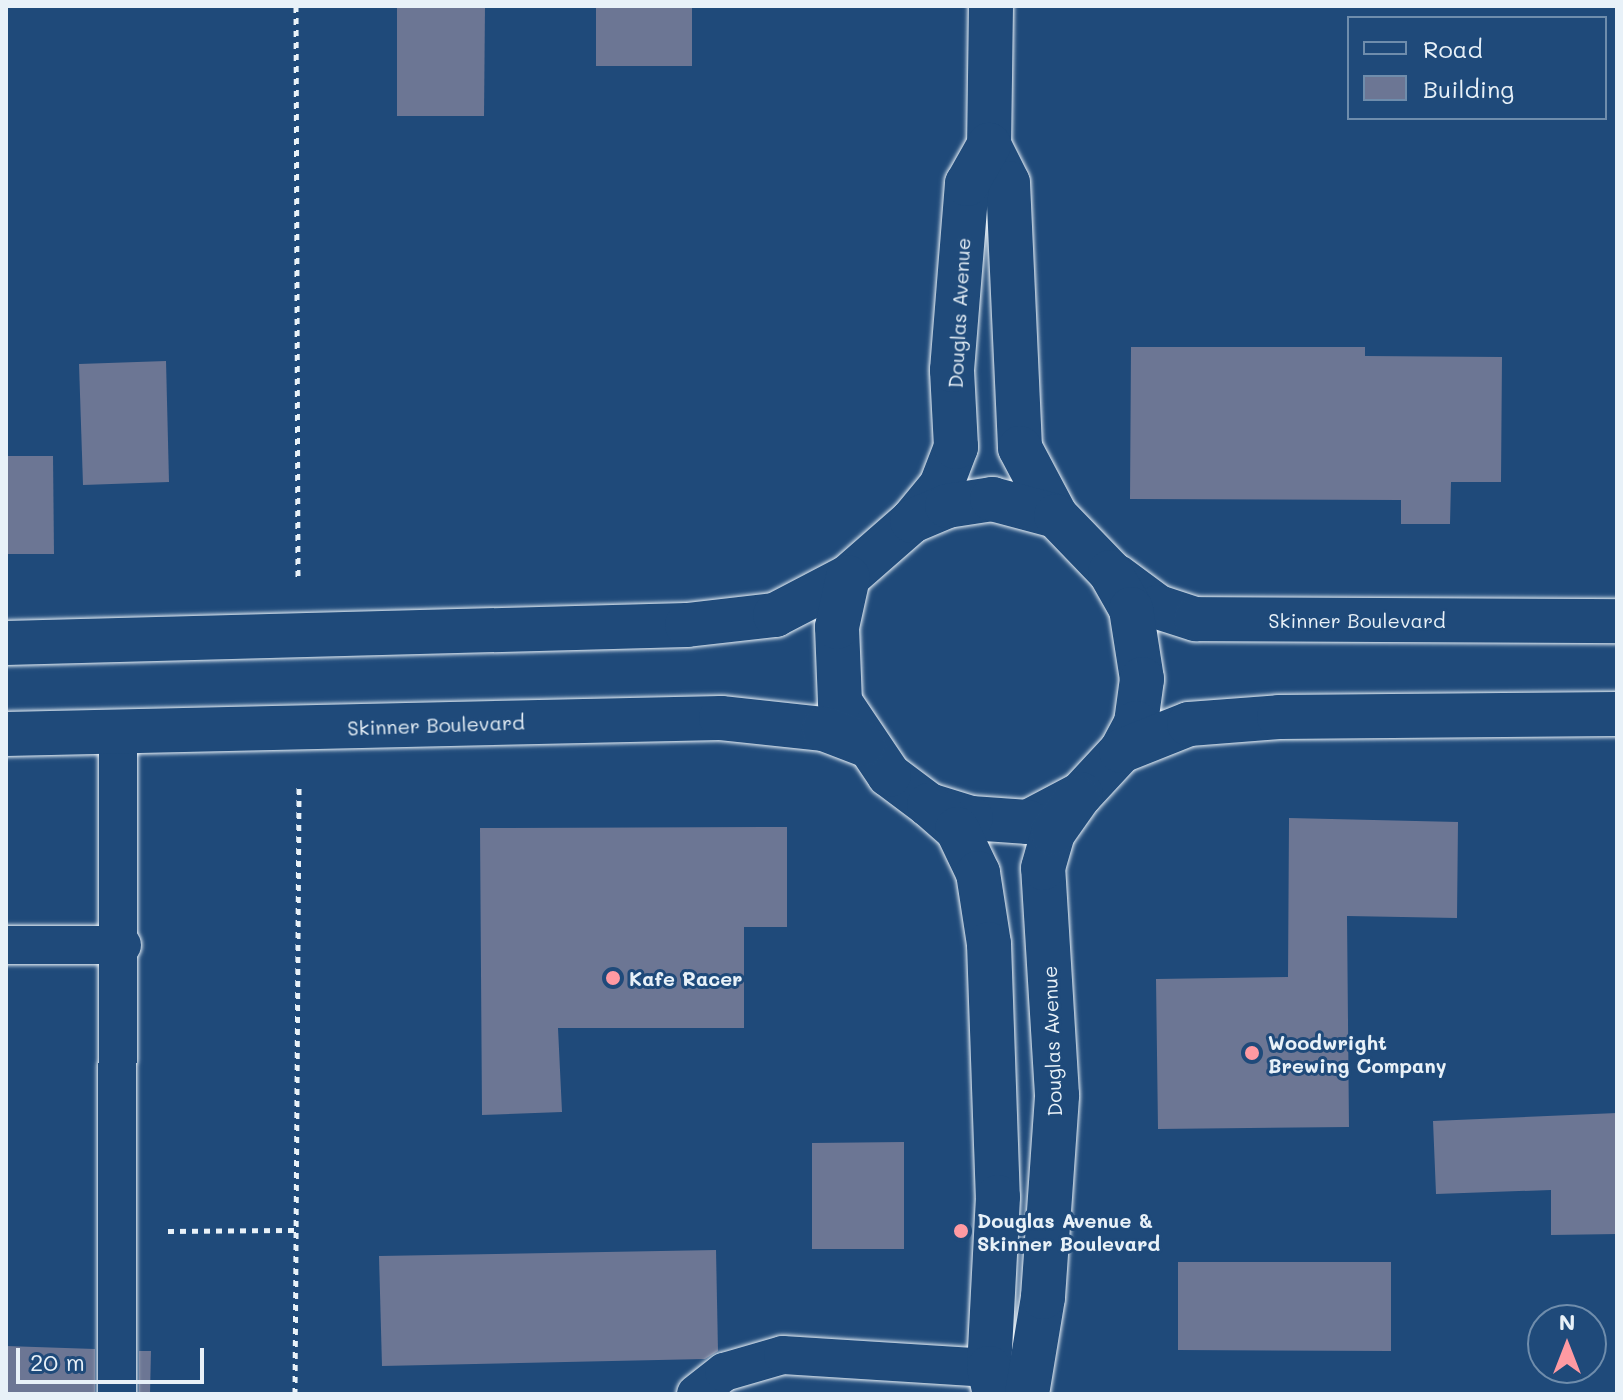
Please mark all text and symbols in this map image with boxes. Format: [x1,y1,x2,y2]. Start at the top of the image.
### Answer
legend [1347,16,1607,120]
text: Road [1423,33,1483,64]
text: Building [1423,73,1514,104]
street label: Douglas Avenue [943,237,975,389]
street label: Skinner Boulevard [1268,608,1446,632]
street label: Skinner Boulevard [347,710,525,740]
street label: Douglas Avenue [1037,965,1067,1117]
place label: Kafe Racer [629,966,743,990]
marker: Kafe Racer [604,969,622,987]
place label: Woodwright Brewing Company [1268,1030,1447,1077]
marker: Woodwright Brewing Company [1243,1044,1261,1062]
place label: Douglas Avenue & Skinner Boulevard [977,1208,1160,1255]
marker: Douglas Avenue & Skinner Boulevard [952,1222,970,1240]
north arrow [1527,1304,1607,1384]
text: N [1559,1307,1575,1336]
scale bar [20,1332,208,1382]
text: 20 m [30,1346,85,1377]

